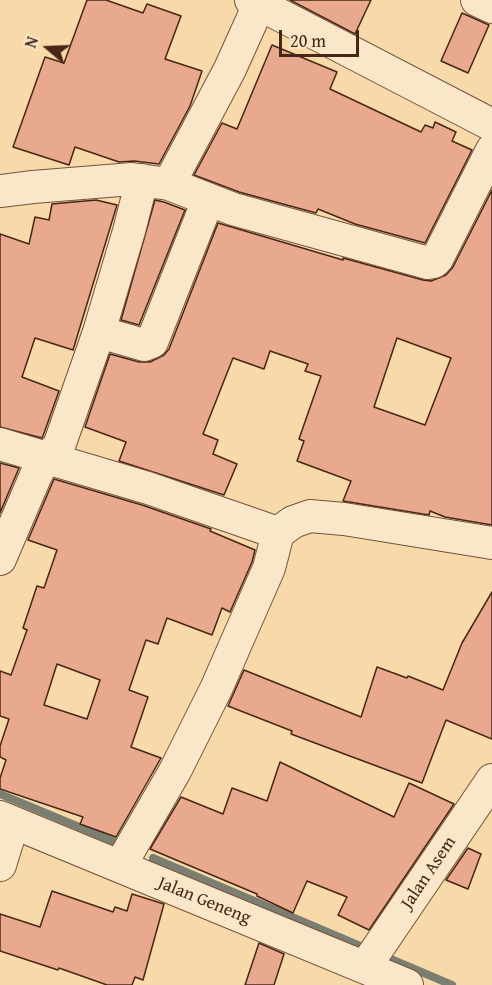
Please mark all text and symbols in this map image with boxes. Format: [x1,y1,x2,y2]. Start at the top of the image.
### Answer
north arrow [18,18,78,78]
scale bar [282,18,362,56]
text: 20 m [290,27,326,54]
text: N [18,33,44,51]
street label: Jalan Asem [397,833,461,913]
street label: Jalan Geneng [154,873,254,929]

